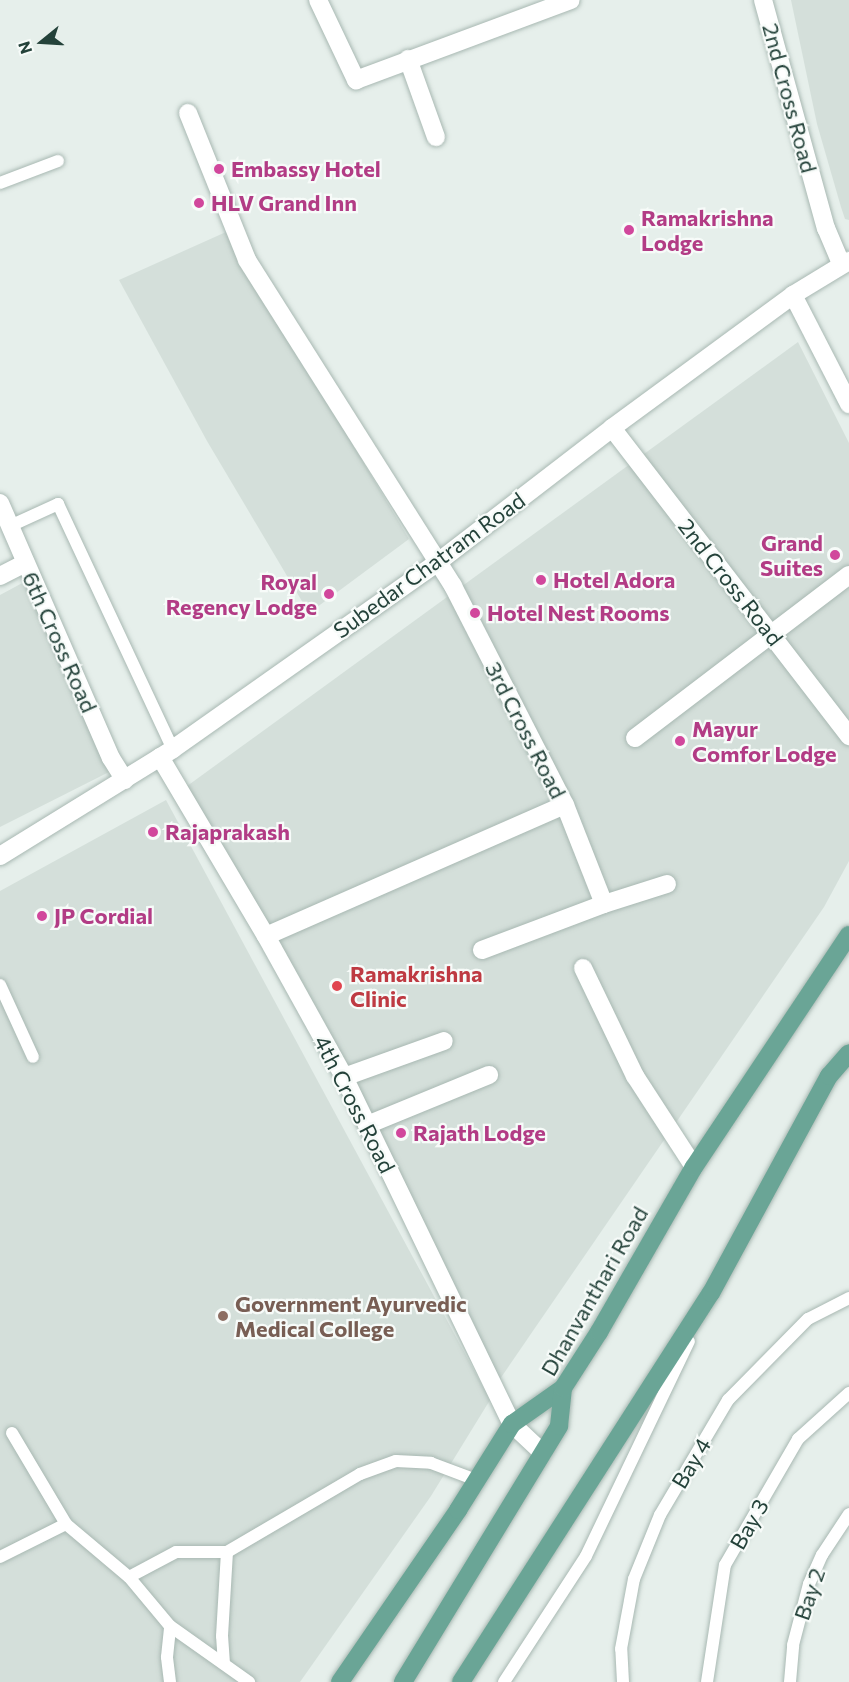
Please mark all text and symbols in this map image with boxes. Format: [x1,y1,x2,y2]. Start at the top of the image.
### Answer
north arrow [12,12,72,72]
street label: 2nd Cross Road [757,20,823,176]
text: N [14,39,35,56]
place label: Embassy Hotel [231,156,381,182]
marker: Embassy Hotel [212,162,226,176]
place label: HLV Grand Inn [211,190,357,216]
marker: HLV Grand Inn [192,196,206,210]
place label: Ramakrishna Lodge [641,204,774,255]
marker: Ramakrishna Lodge [622,223,636,237]
street label: Subedar Chatram Road [328,487,530,643]
street label: 2nd Cross Road [673,513,789,651]
place label: Grand Suites [760,529,823,580]
marker: Grand Suites [828,548,842,562]
place label: Hotel Adora [553,567,675,593]
street label: 6th Cross Road [17,568,103,716]
place label: Royal Regency Lodge [166,568,317,620]
marker: Hotel Adora [534,573,548,587]
marker: Royal Regency Lodge [322,587,336,601]
place label: Hotel Nest Rooms [487,600,669,626]
marker: Hotel Nest Rooms [468,606,482,620]
street label: 3rd Cross Road [480,657,572,803]
place label: Mayur Comfor Lodge [692,715,837,766]
marker: Mayur Comfor Lodge [673,734,687,748]
place label: Rajaprakash [165,819,290,845]
marker: Rajaprakash [146,825,160,839]
place label: JP Cordial [54,903,153,929]
marker: JP Cordial [35,909,49,923]
place label: Ramakrishna Clinic [350,960,483,1011]
marker: Ramakrishna Clinic [328,977,346,995]
street label: 4th Cross Road [309,1031,401,1177]
place label: Rajath Lodge [413,1120,546,1146]
marker: Rajath Lodge [394,1126,408,1140]
street label: Dhanvanthari Road [535,1202,653,1380]
place label: Government Ayurvedic Medical College [235,1290,467,1342]
marker: Government Ayurvedic Medical College [216,1309,230,1323]
street label: Bay 4 [666,1433,716,1493]
street label: Bay 3 [724,1494,774,1554]
street label: Bay 2 [788,1565,830,1623]

